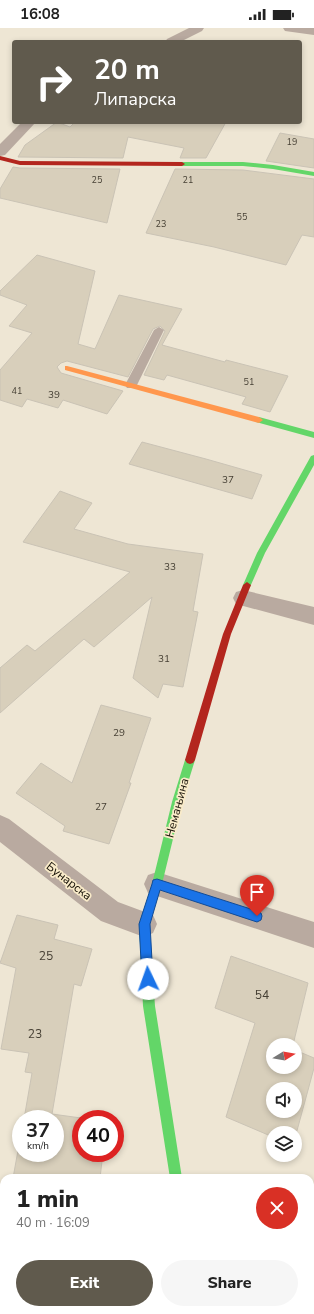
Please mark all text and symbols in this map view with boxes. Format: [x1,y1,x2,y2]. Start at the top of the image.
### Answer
text: 16:08 [20,4,60,24]
text: 20 m [94,51,160,89]
icon: right [28,56,80,108]
text: Липарска [94,87,176,111]
house number: 19 [287,136,297,148]
house number: 25 [92,174,102,186]
house number: 21 [183,174,193,186]
house number: 55 [237,211,247,223]
house number: 23 [156,218,166,230]
house number: 51 [244,376,254,388]
house number: 41 [12,385,22,397]
house number: 39 [48,388,60,402]
house number: 37 [222,473,234,487]
house number: 33 [164,560,176,574]
house number: 31 [158,652,170,666]
house number: 29 [113,726,125,740]
street label: Немањина [161,776,193,840]
house number: 27 [95,800,107,814]
street label: Бунарска [43,858,95,904]
pin [240,875,274,916]
icon: arrive [246,881,268,903]
house number: 25 [39,948,53,964]
position arrow [127,958,169,1000]
house number: 54 [255,987,269,1003]
house number: 23 [28,1026,42,1042]
north arrow [266,1038,302,1074]
map controls [266,1038,302,1162]
button: sound [266,1082,302,1118]
speed limit sign: 40 [72,1110,124,1162]
text: 37 [26,1117,50,1144]
button: layers [266,1126,302,1162]
text: km/h [27,1139,49,1153]
text: 1 min [16,1183,79,1215]
button: close [256,1187,298,1229]
text: 40 m · 16:09 [16,1214,90,1232]
button: Exit [16,1260,153,1306]
button: Share [161,1260,298,1306]

